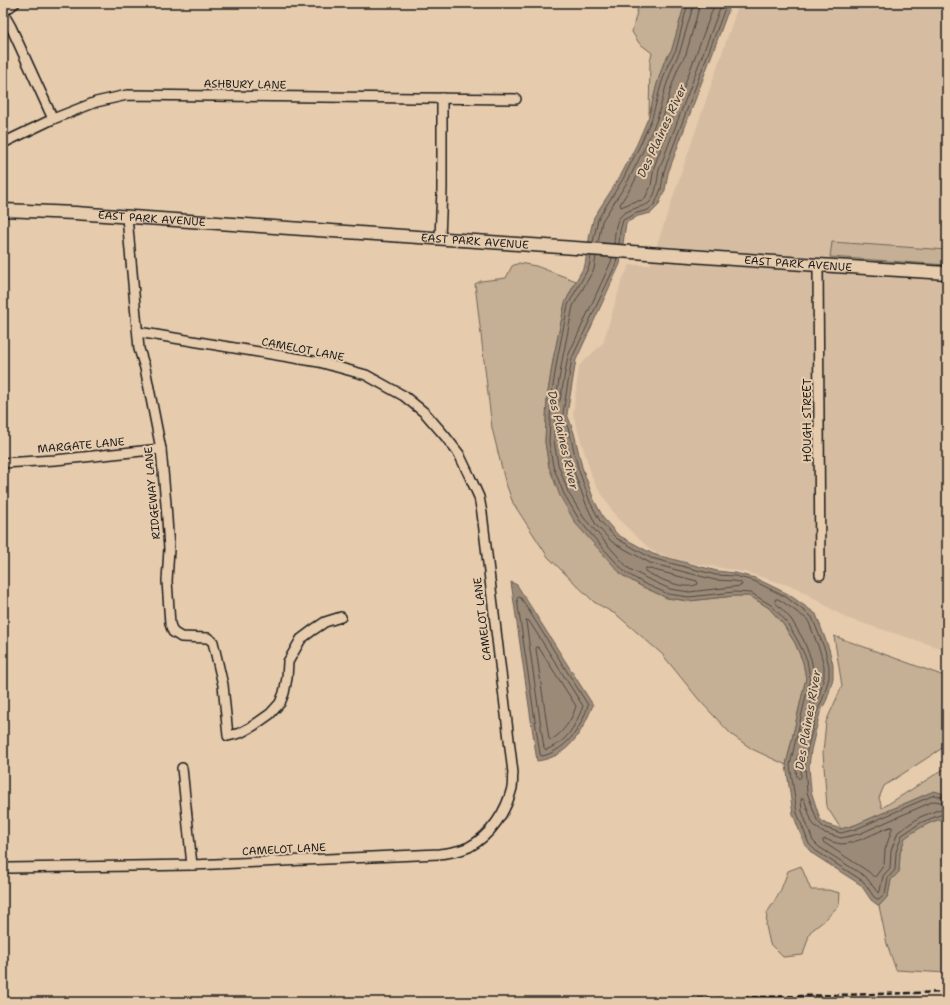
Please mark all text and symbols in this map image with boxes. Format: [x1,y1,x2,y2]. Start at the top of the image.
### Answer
street label: ASHBURY LANE [203,76,287,93]
water label: Des Plaines River [633,82,691,180]
street label: EAST PARK AVENUE [97,208,206,230]
street label: EAST PARK AVENUE [421,230,529,253]
street label: EAST PARK AVENUE [744,253,853,275]
street label: CAMELOT LANE [260,334,346,365]
street label: HOUGH STREET [800,378,815,462]
water label: Des Plaines River [544,389,582,491]
street label: MARGATE LANE [37,434,125,457]
street label: RIDGEWAY LANE [141,446,164,540]
street label: CAMELOT LANE [470,576,495,662]
water label: Des Plaines River [791,669,825,771]
street label: CAMELOT LANE [242,840,326,859]

